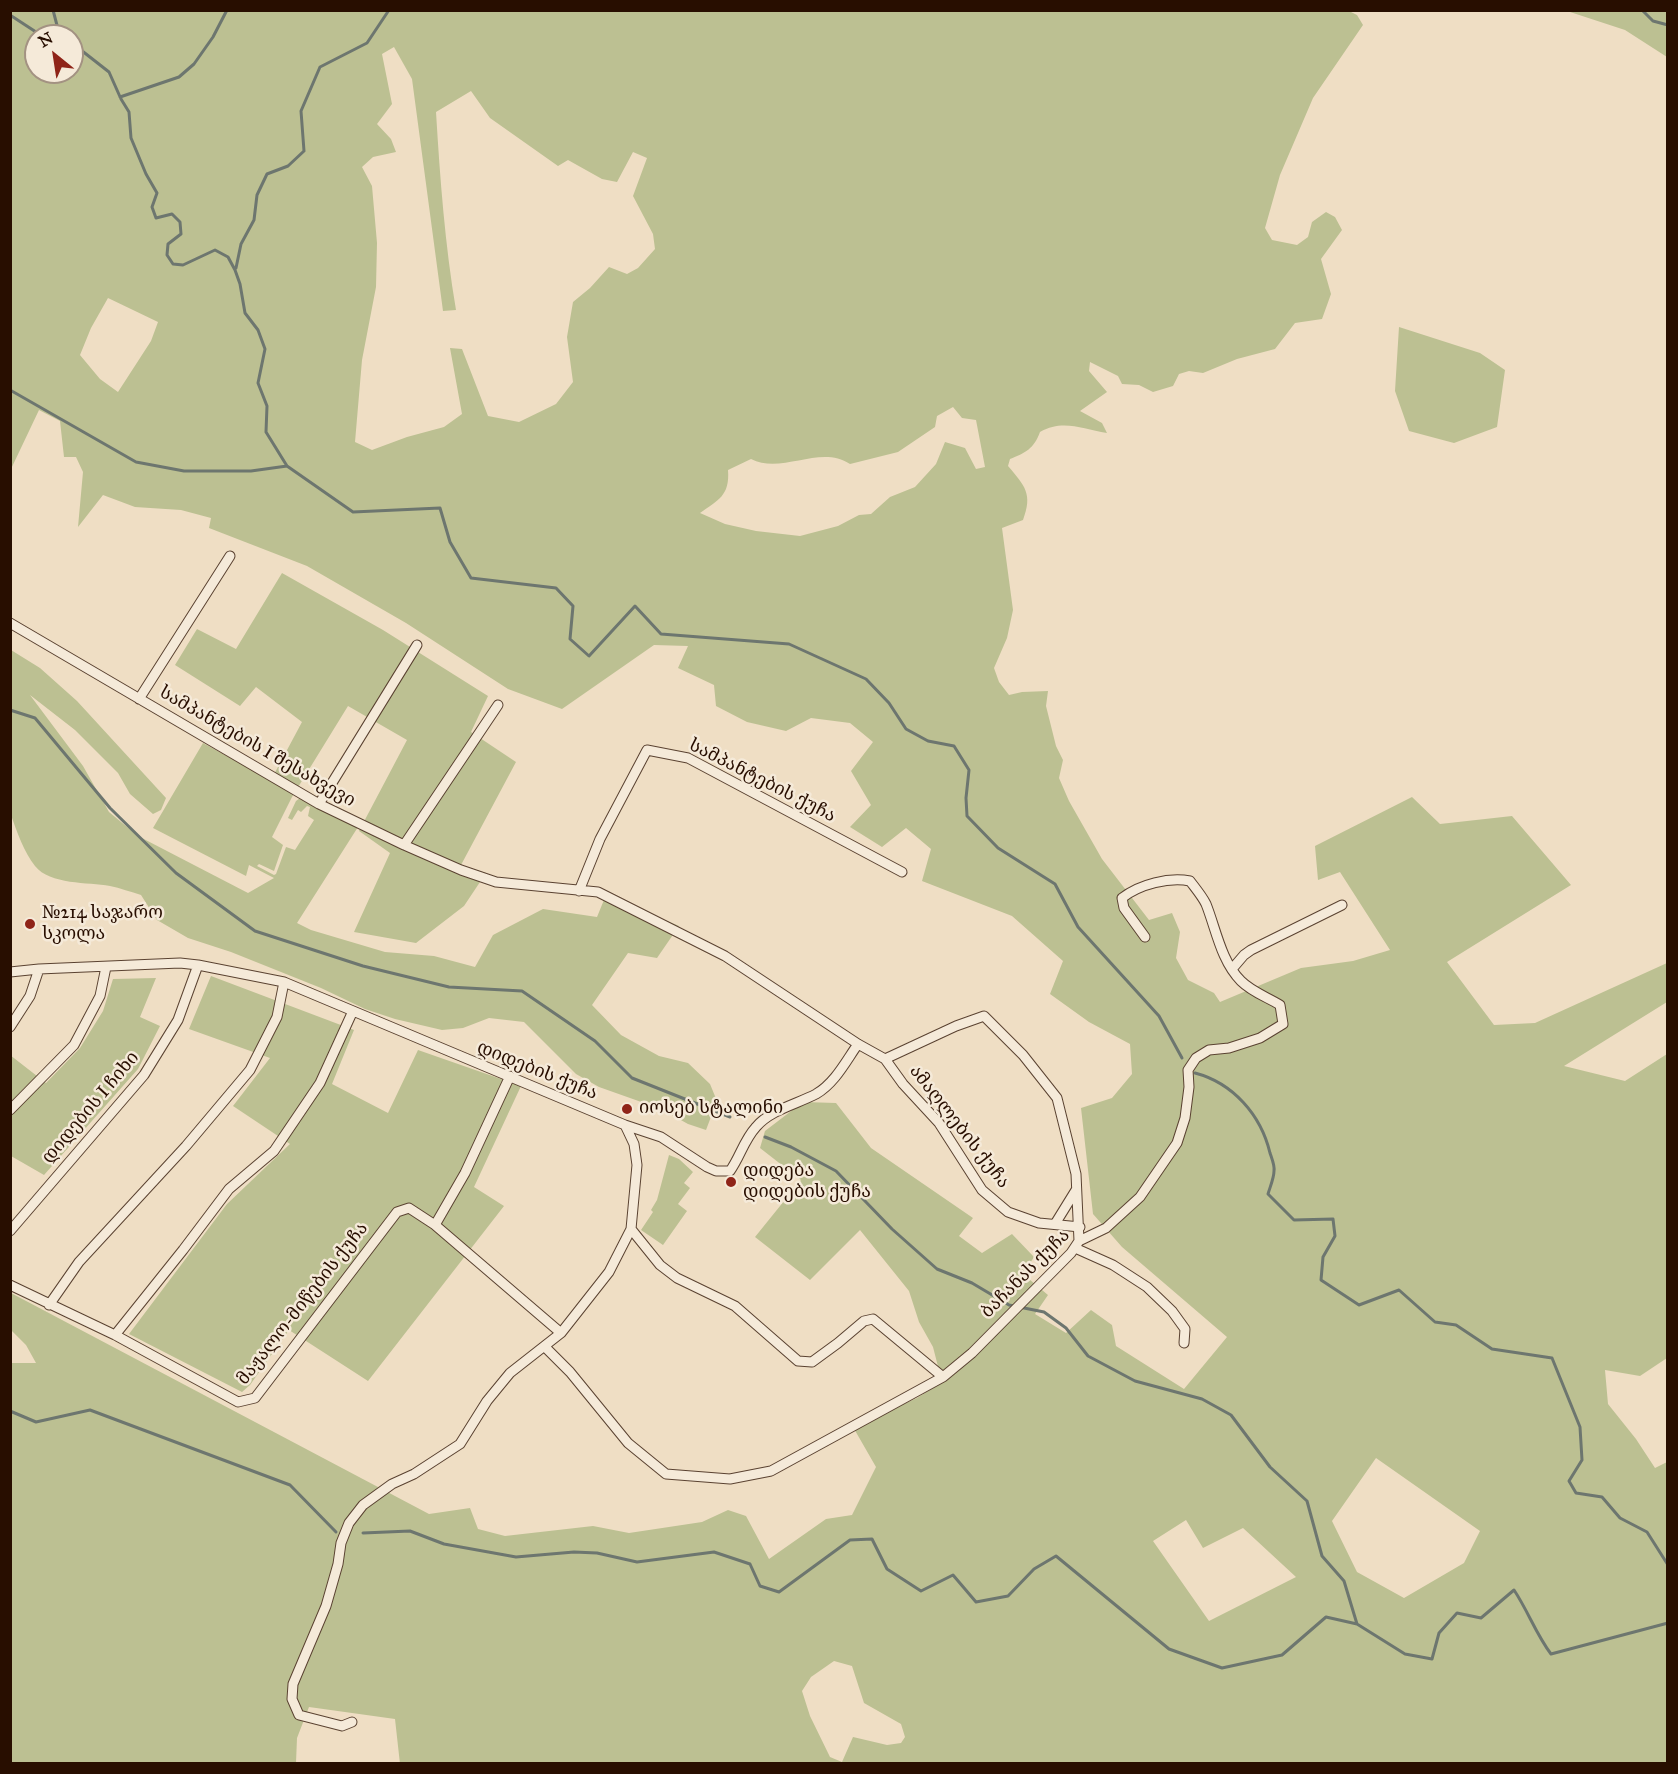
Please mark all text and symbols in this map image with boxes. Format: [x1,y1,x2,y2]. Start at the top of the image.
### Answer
north arrow [24,24,84,84]
text: N [35,28,56,51]
street label: სამპანტების I შესახვევი [155,682,359,812]
street label: სამპანტების ქუჩა [685,735,839,827]
place label: №214 საჯარო სკოლა [42,903,163,946]
marker: №214 საჯარო სკოლა [23,917,37,931]
street label: დიდების ქუჩა [474,1037,600,1105]
street label: დიდების I ჩიხი [38,1048,144,1168]
street label: ამაღლების ქუჩა [904,1061,1014,1193]
place label: იოსებ სტალინი [639,1098,783,1120]
marker: იოსებ სტალინი [620,1102,634,1116]
place label: დიდება დიდების ქუჩა [743,1161,871,1204]
marker: დიდება დიდების ქუჩა [724,1175,738,1189]
street label: მაჟალო-მიწების ქუჩა [233,1219,373,1389]
street label: ბაჩანას ქუჩა [977,1225,1075,1323]

